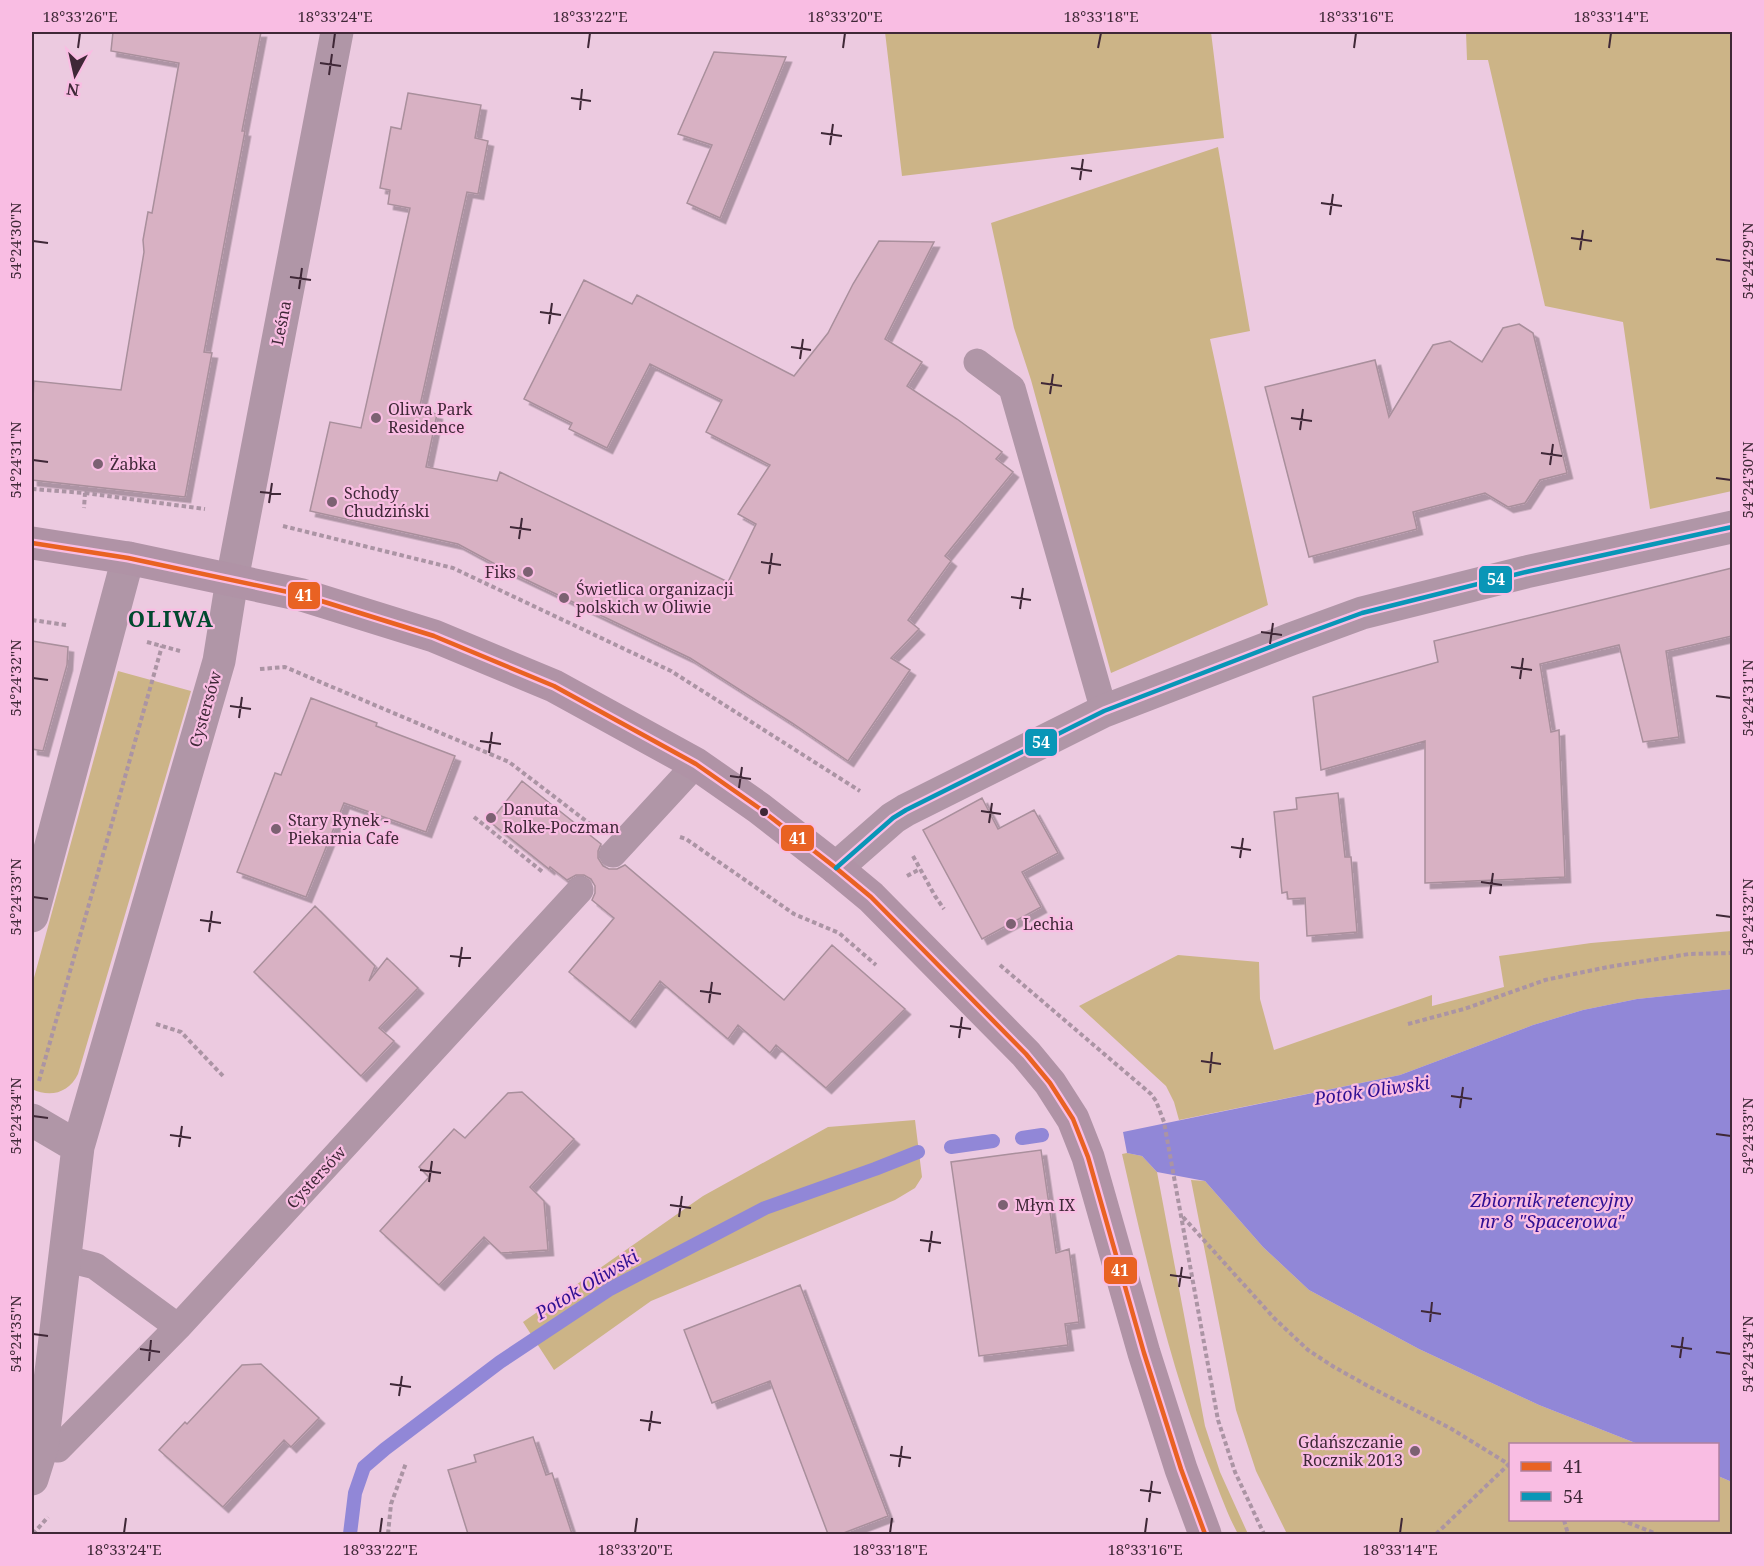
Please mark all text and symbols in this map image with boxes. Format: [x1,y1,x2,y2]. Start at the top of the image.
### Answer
text: 18°33'26"E [42,6,118,26]
text: 18°33'24"E [297,6,373,26]
text: 18°33'22"E [552,6,628,26]
text: 18°33'20"E [807,6,883,26]
text: 18°33'18"E [1063,6,1139,26]
text: 18°33'16"E [1318,6,1394,26]
text: 18°33'14"E [1573,6,1649,26]
north arrow [45,45,105,105]
text: N [65,78,81,102]
text: 54°24'30"N [5,202,25,280]
text: 54°24'29"N [1737,222,1757,300]
street label: Leśna [266,299,296,347]
place label: Oliwa Park Residence [388,398,473,438]
marker: Oliwa Park Residence [369,411,383,425]
text: 54°24'31"N [5,421,25,499]
text: 54°24'30"N [1737,441,1757,519]
place label: Żabka [110,453,157,475]
marker: Żabka [91,457,105,471]
place label: Schody Chudziński [344,482,429,522]
marker: Schody Chudziński [325,495,339,509]
place label: Fiks [485,561,516,583]
marker: Fiks [521,565,535,579]
line badge: 54 [1478,565,1513,594]
text: 54 [1487,568,1505,590]
place label: Świetlica organizacji polskich w Oliwie [576,578,734,618]
line badge: 41 [287,581,321,610]
text: 41 [295,584,313,606]
marker: Świetlica organizacji polskich w Oliwie [557,591,571,605]
district label: OLIWA [128,603,214,633]
text: 54°24'32"N [5,639,25,717]
text: 54°24'31"N [1737,659,1757,737]
street label: Cystersów [184,668,226,750]
line badge: 54 [1024,728,1058,757]
text: 54 [1032,731,1050,753]
place label: Danuta Rolke-Poczman [503,798,620,838]
unlabelled marker [758,806,770,818]
place label: Stary Rynek - Piekarnia Cafe [288,809,399,849]
marker: Danuta Rolke-Poczman [484,811,498,825]
marker: Stary Rynek - Piekarnia Cafe [269,822,283,836]
line badge: 41 [780,824,815,852]
text: 41 [789,827,807,849]
text: 54°24'33"N [5,858,25,936]
text: 54°24'32"N [1737,878,1757,956]
place label: Lechia [1023,913,1074,935]
marker: Lechia [1004,917,1018,931]
water label: Potok Oliwski [1312,1070,1432,1110]
text: 54°24'34"N [5,1077,25,1155]
text: 54°24'33"N [1737,1097,1757,1175]
street label: Cystersów [281,1141,351,1213]
water label: Zbiornik retencyjny nr 8 "Spacerowa" [1469,1188,1634,1233]
place label: Młyn IX [1015,1194,1076,1216]
marker: Młyn IX [996,1198,1010,1212]
water label: Potok Oliwski [530,1244,643,1325]
line badge: 41 [1103,1256,1138,1285]
text: 41 [1111,1259,1129,1281]
text: 54°24'35"N [5,1295,25,1373]
text: 54°24'34"N [1737,1315,1757,1393]
place label: Gdańszczanie Rocznik 2013 [1298,1431,1403,1471]
legend [1509,1443,1719,1521]
marker: Gdańszczanie Rocznik 2013 [1408,1444,1422,1458]
text: 41 [1563,1454,1583,1478]
text: 54 [1563,1484,1583,1508]
text: 18°33'24"E [86,1539,162,1559]
text: 18°33'22"E [342,1539,418,1559]
text: 18°33'20"E [597,1539,673,1559]
text: 18°33'18"E [852,1539,928,1559]
text: 18°33'16"E [1107,1539,1183,1559]
text: 18°33'14"E [1362,1539,1438,1559]

